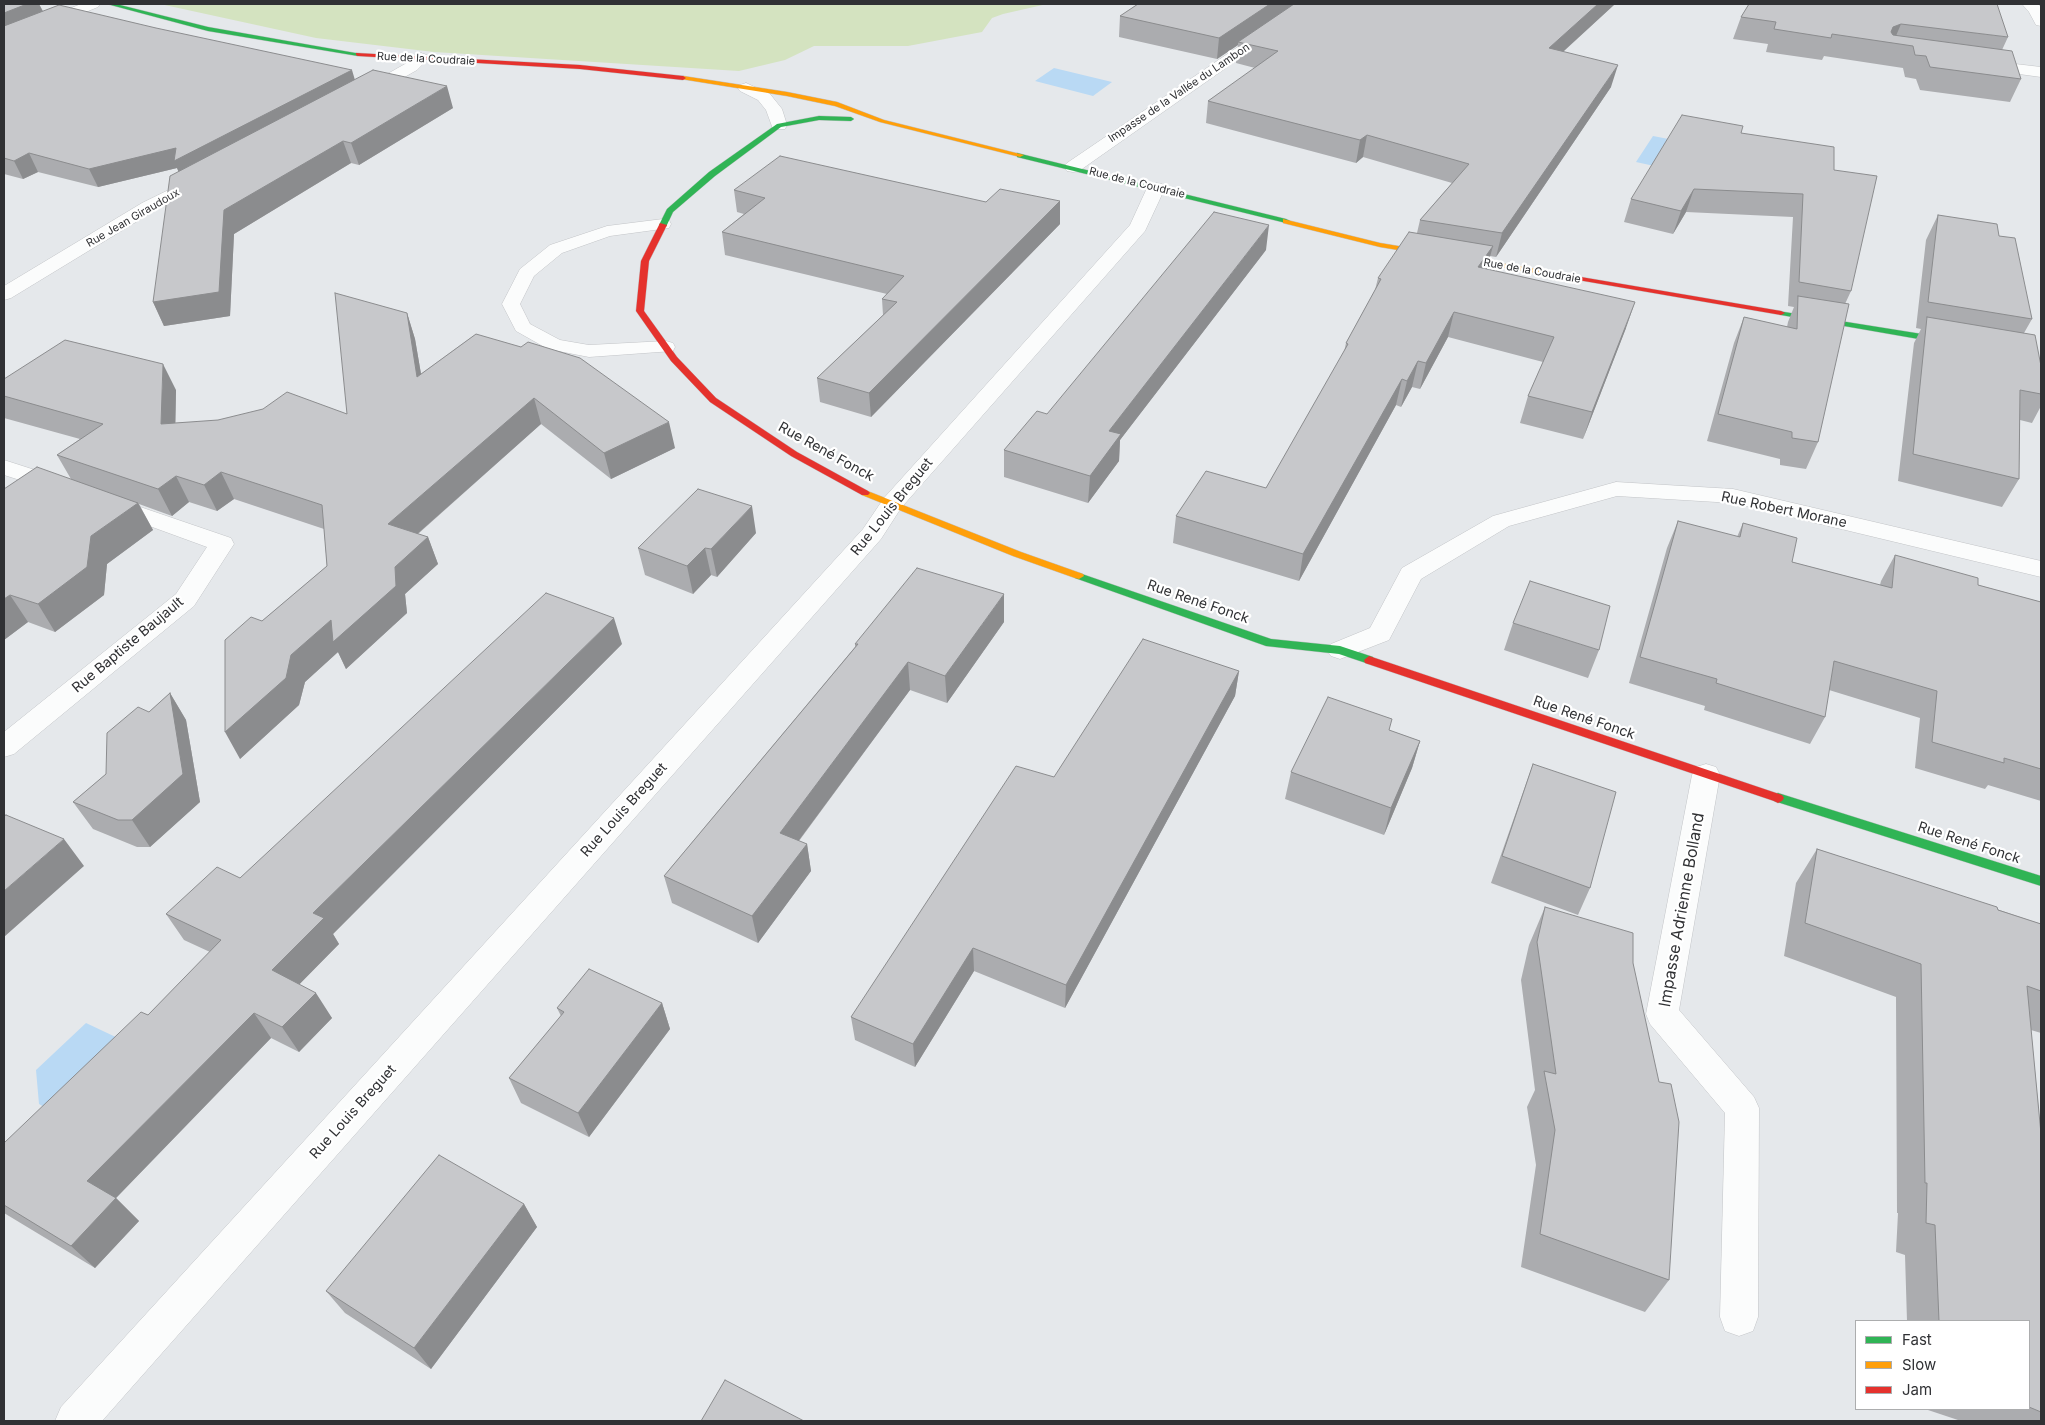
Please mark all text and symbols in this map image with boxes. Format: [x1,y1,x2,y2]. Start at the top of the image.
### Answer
street label: Impasse de la Vallée du Lambon [1106,41,1252,145]
street label: Rue de la Coudraie [376,50,476,68]
street label: Rue de la Coudraie [1088,165,1186,201]
street label: Rue Jean Giraudoux [84,186,182,250]
street label: Rue de la Coudraie [1482,256,1582,286]
street label: Rue René Fonck [775,419,877,485]
street label: Rue Louis Breguet [848,455,936,559]
street label: Rue Robert Morane [1720,488,1848,532]
street label: Rue René Fonck [1145,577,1251,627]
street label: Rue Baptiste Baujault [69,594,187,696]
street label: Rue René Fonck [1531,693,1637,743]
street label: Rue Louis Breguet [577,760,671,860]
street label: Impasse Adrienne Bolland [1655,811,1709,1009]
street label: Rue René Fonck [1916,819,2022,867]
street label: Rue Louis Breguet [306,1062,400,1162]
legend [1855,1320,2030,1410]
text: Fast [1902,1330,1932,1349]
text: Slow [1902,1355,1936,1374]
text: Jam [1902,1380,1932,1399]

